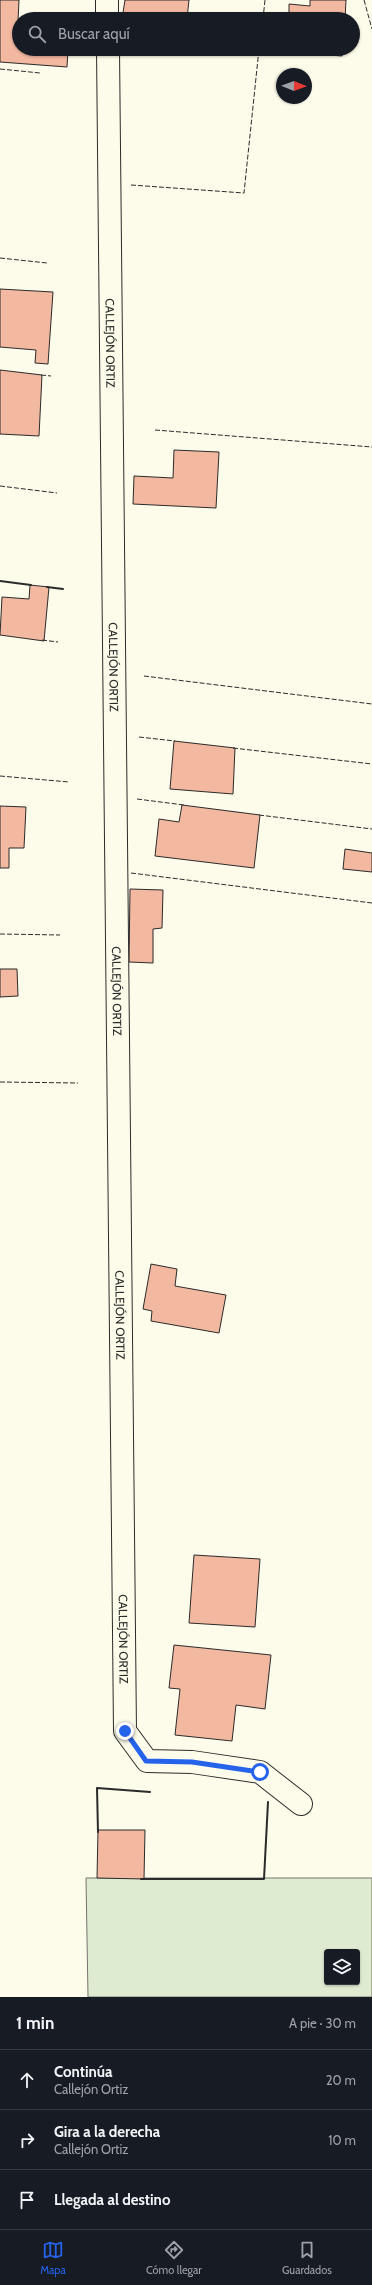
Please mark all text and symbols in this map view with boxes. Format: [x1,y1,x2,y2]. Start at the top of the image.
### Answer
search box [12,12,360,56]
icon: search [26,23,48,45]
text: Buscar aquí [58,25,130,43]
north arrow [276,68,312,104]
street label: CALLEJÓN ORTIZ [103,298,119,388]
street label: CALLEJÓN ORTIZ [106,622,122,712]
street label: CALLEJÓN ORTIZ [110,946,125,1036]
street label: CALLEJÓN ORTIZ [113,1270,129,1360]
street label: CALLEJÓN ORTIZ [116,1594,132,1684]
route end [116,1722,134,1740]
route start [251,1763,269,1781]
map controls [324,1949,360,1985]
button: layers [324,1949,360,1985]
text: 1 min [16,2013,54,2033]
text: A pie · 30 m [289,2015,356,2031]
text: Continúa [54,2063,112,2081]
icon: ahead [16,2069,38,2091]
text: 20 m [326,2072,356,2088]
text: Callejón Ortiz [54,2081,128,2097]
text: Gira a la derecha [54,2123,160,2141]
icon: right [16,2129,38,2151]
text: 10 m [328,2132,356,2148]
text: Callejón Ortiz [54,2141,128,2157]
icon: arrive [16,2189,38,2211]
text: Llegada al destino [54,2191,170,2209]
tab: Mapa [40,2239,66,2277]
tab: Cómo llegar [146,2239,202,2277]
tab: Guardados [282,2239,332,2277]

